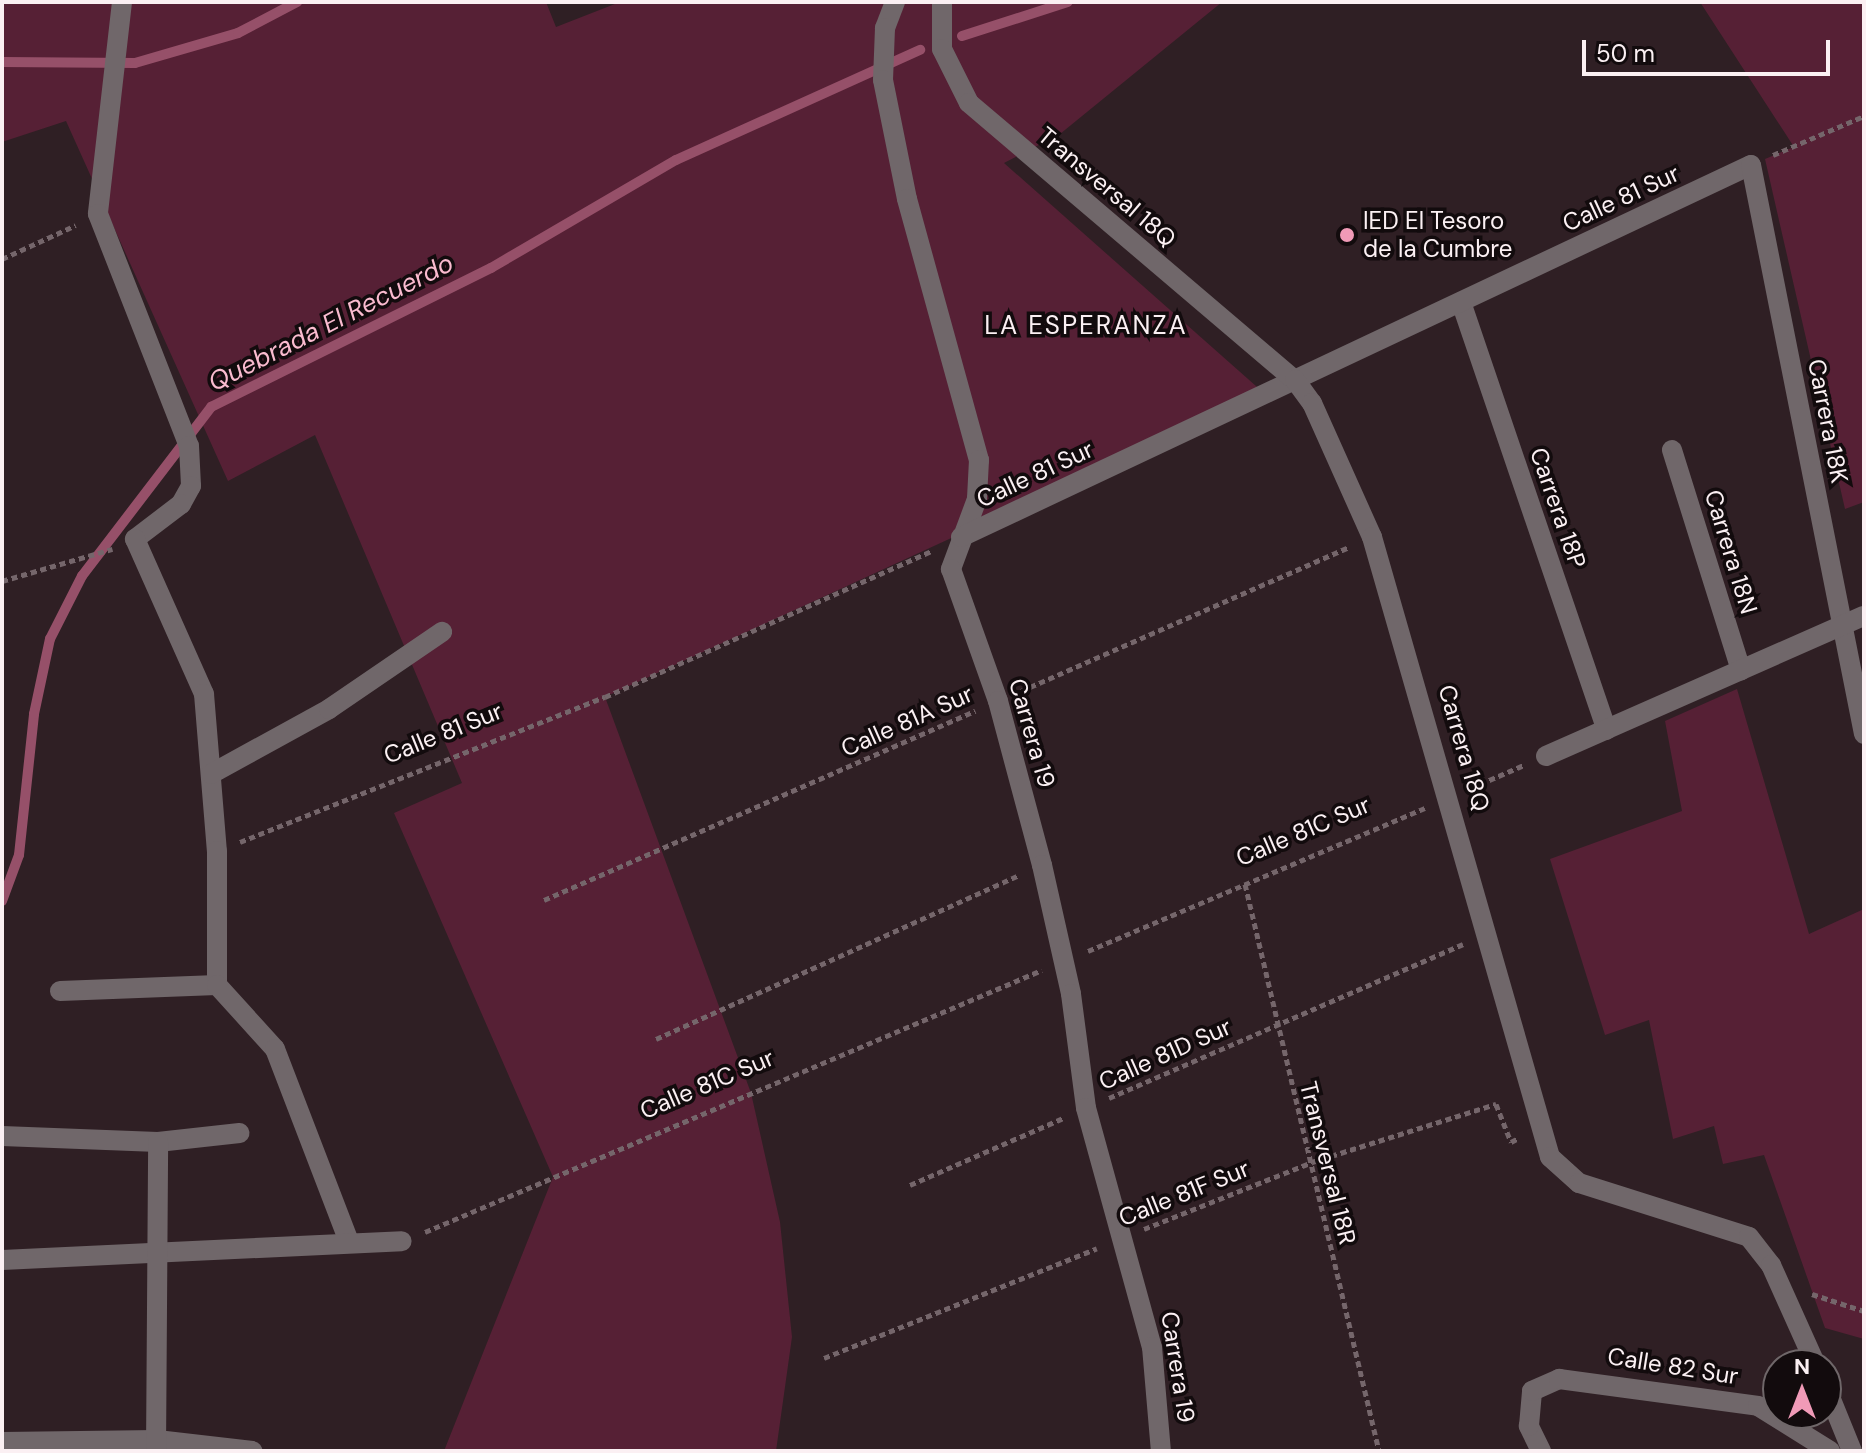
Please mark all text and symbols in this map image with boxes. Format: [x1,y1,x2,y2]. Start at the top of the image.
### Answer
scale bar [1586,24,1834,74]
text: 50 m [1596,38,1655,69]
street label: Transversal 18Q [1032,121,1182,253]
street label: Calle 81 Sur [1558,158,1684,238]
place label: IED El Tesoro de la Cumbre [1363,207,1512,263]
marker: IED El Tesoro de la Cumbre [1338,226,1356,244]
water label: Quebrada El Recuerdo [203,248,459,398]
district label: LA ESPERANZA [984,310,1188,342]
street label: Carrera 18K [1802,357,1854,485]
street label: Calle 81 Sur [972,434,1098,514]
street label: Carrera 18P [1524,444,1592,572]
street label: Carrera 18N [1698,486,1764,618]
street label: Carrera 19 [1003,675,1061,791]
street label: Calle 81A Sur [837,679,977,763]
street label: Carrera 18Q [1432,681,1496,815]
street label: Calle 81 Sur [379,696,507,770]
street label: Calle 81C Sur [1232,790,1374,872]
street label: Calle 81D Sur [1094,1012,1236,1096]
street label: Calle 81C Sur [636,1043,778,1125]
street label: Transversal 18R [1294,1079,1362,1247]
street label: Calle 81F Sur [1114,1154,1254,1232]
street label: Carrera 19 [1155,1309,1201,1425]
street label: Calle 82 Sur [1606,1341,1740,1391]
north arrow [1762,1349,1842,1429]
text: N [1794,1352,1810,1381]

